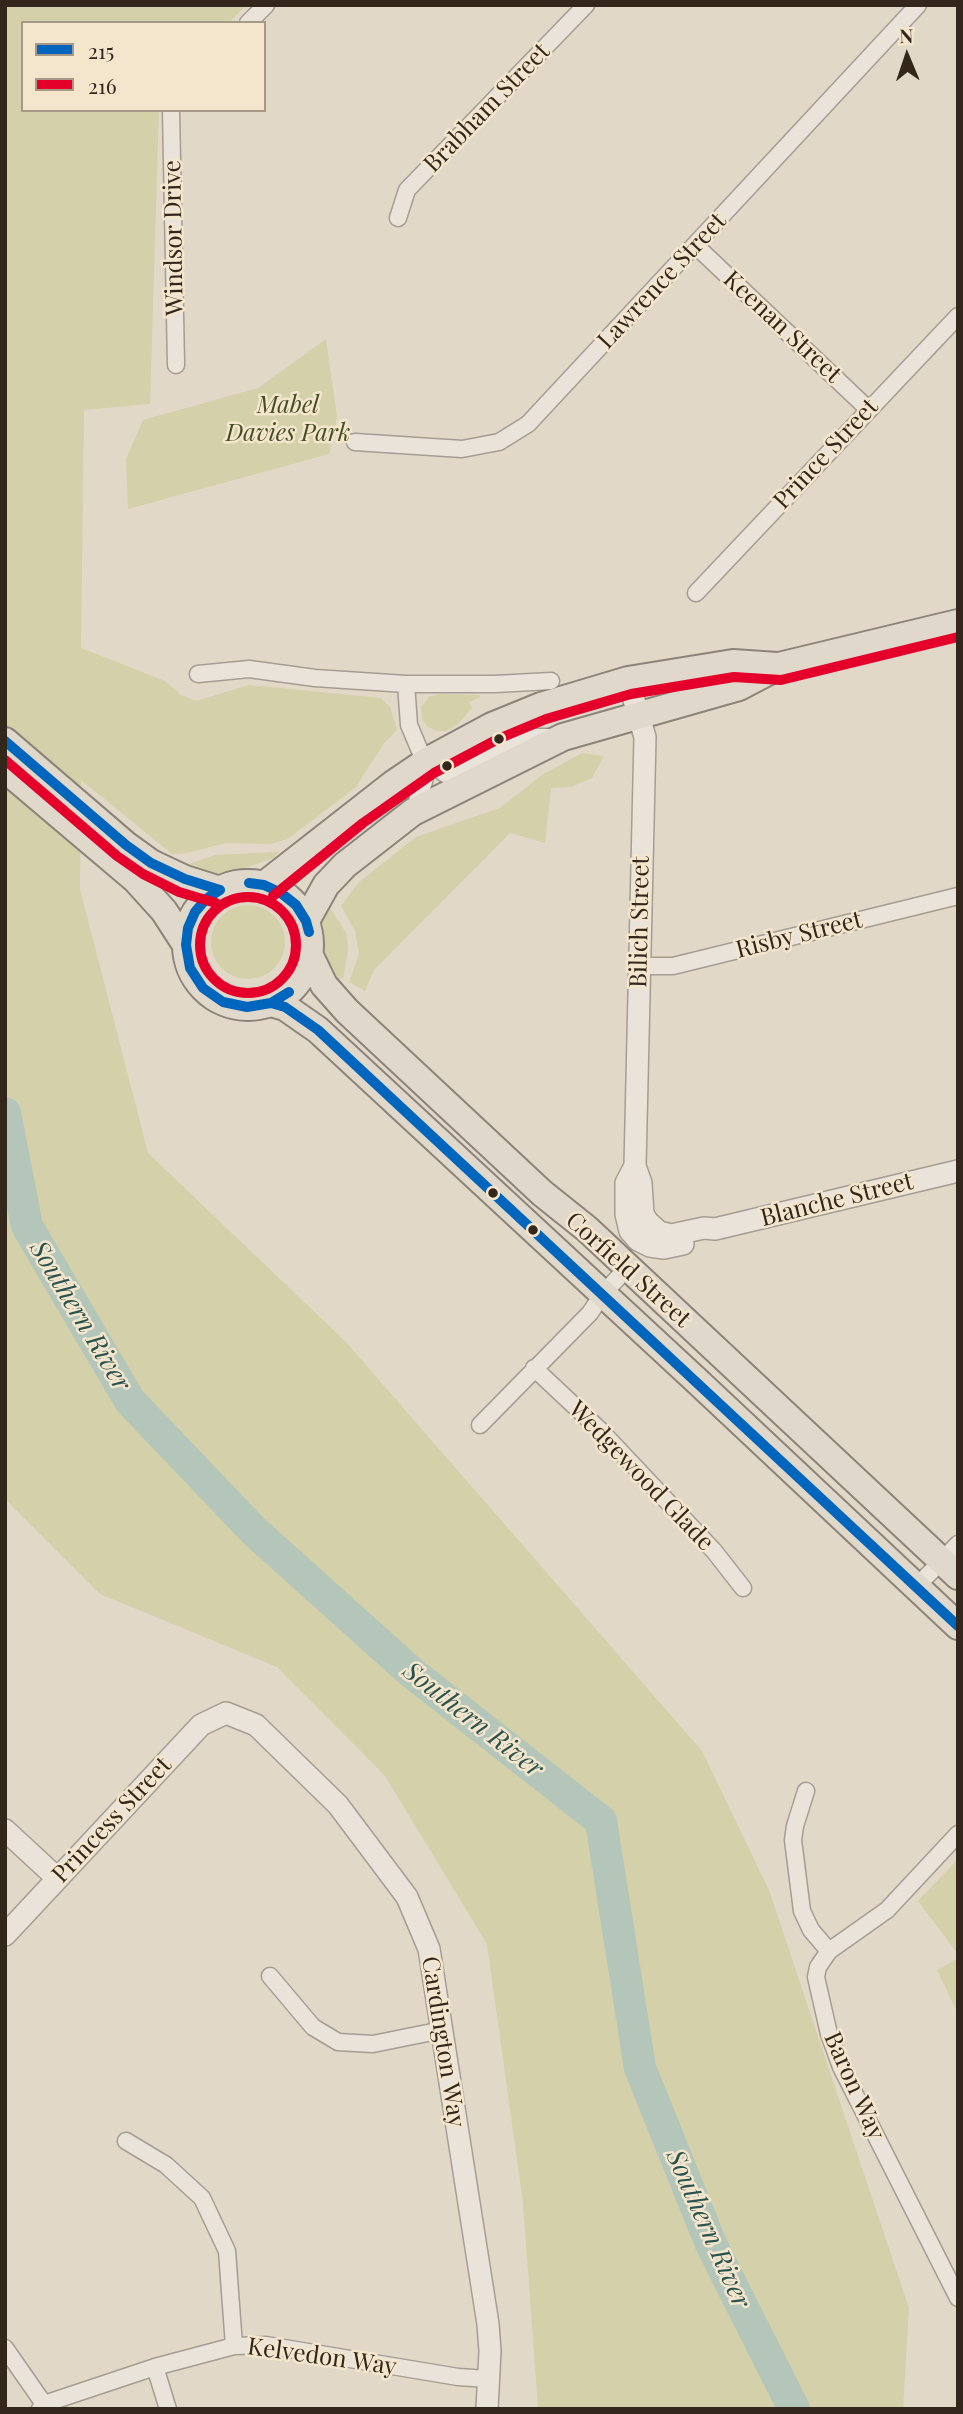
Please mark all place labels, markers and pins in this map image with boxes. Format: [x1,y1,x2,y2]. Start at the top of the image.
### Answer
unlabelled marker [492,732,506,746]
unlabelled marker [440,759,454,773]
unlabelled marker [486,1186,500,1200]
unlabelled marker [526,1223,540,1237]

